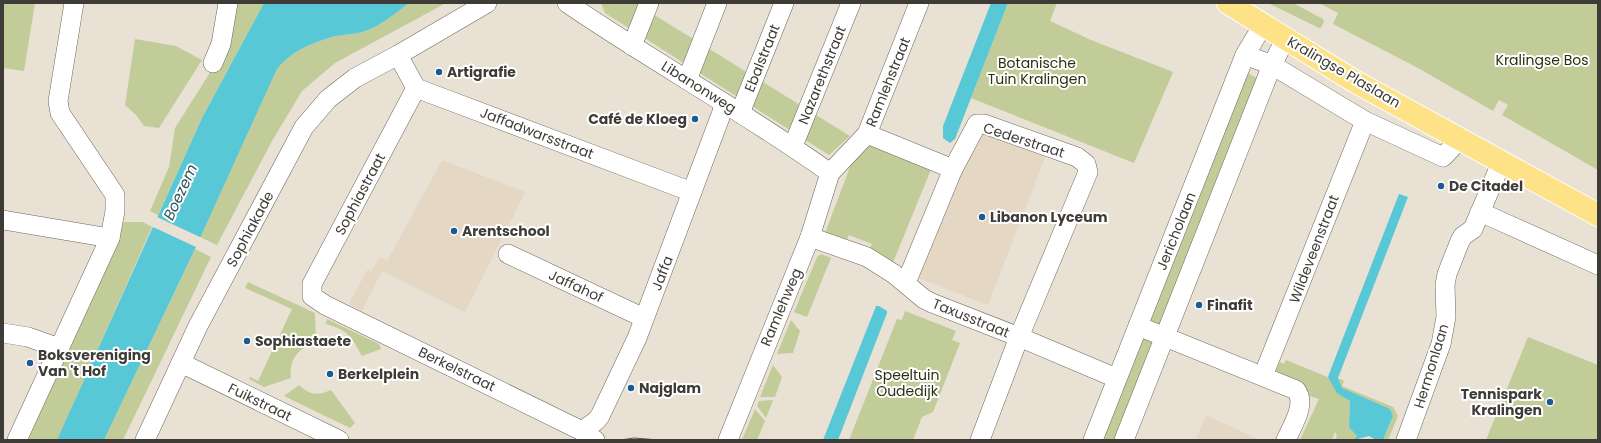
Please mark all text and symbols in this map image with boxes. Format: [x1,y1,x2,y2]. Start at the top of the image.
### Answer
street label: Ebalstraat [739,21,785,95]
street label: Nazarethstraat [793,23,851,127]
street label: Kralingse Plaslaan [1284,31,1404,113]
street label: Ramlehstraat [861,34,915,130]
park label: Kralingse Bos [1496,50,1588,70]
park label: Botanische Tuin Kralingen [988,53,1086,89]
street label: Libanonweg [658,56,740,118]
place label: Artigrafie [447,62,516,82]
marker: Artigrafie [434,67,444,77]
street label: Jaffadwarsstraat [477,102,597,164]
place label: Café de Kloeg [588,109,687,129]
marker: Café de Kloeg [690,114,700,124]
street label: Cederstraat [981,117,1067,163]
street label: Sophiastraat [330,149,390,239]
water label: Boezem [158,161,202,223]
place label: De Citadel [1449,176,1523,196]
marker: De Citadel [1436,181,1446,191]
street label: Sophiakade [222,187,279,270]
street label: Jericholaan [1151,189,1201,273]
street label: Wildeveenstraat [1284,192,1344,306]
place label: Libanon Lyceum [990,207,1108,227]
marker: Libanon Lyceum [977,212,987,222]
place label: Arentschool [462,221,550,241]
marker: Arentschool [449,226,459,236]
street label: Jaffa [646,253,678,293]
street label: Jaffahof [545,265,607,308]
street label: Ramlehweg [756,265,806,349]
street label: Taxusstraat [929,293,1013,343]
place label: Finafit [1207,295,1253,315]
marker: Finafit [1194,300,1204,310]
street label: Hermonlaan [1409,321,1453,411]
place label: Sophiastaete [255,331,351,351]
marker: Sophiastaete [242,336,252,346]
street label: Berkelstraat [415,342,499,396]
place label: Boksvereniging Van 't Hof [38,345,151,381]
marker: Boksvereniging Van 't Hof [25,358,35,368]
place label: Berkelplein [338,364,419,384]
park label: Speeltuin Oudedijk [875,365,939,401]
marker: Berkelplein [325,369,335,379]
street label: Fuikstraat [225,378,295,426]
place label: Najglam [639,378,701,398]
marker: Najglam [626,383,636,393]
place label: Tennispark Kralingen [1461,384,1542,420]
marker: Tennispark Kralingen [1545,397,1555,407]

